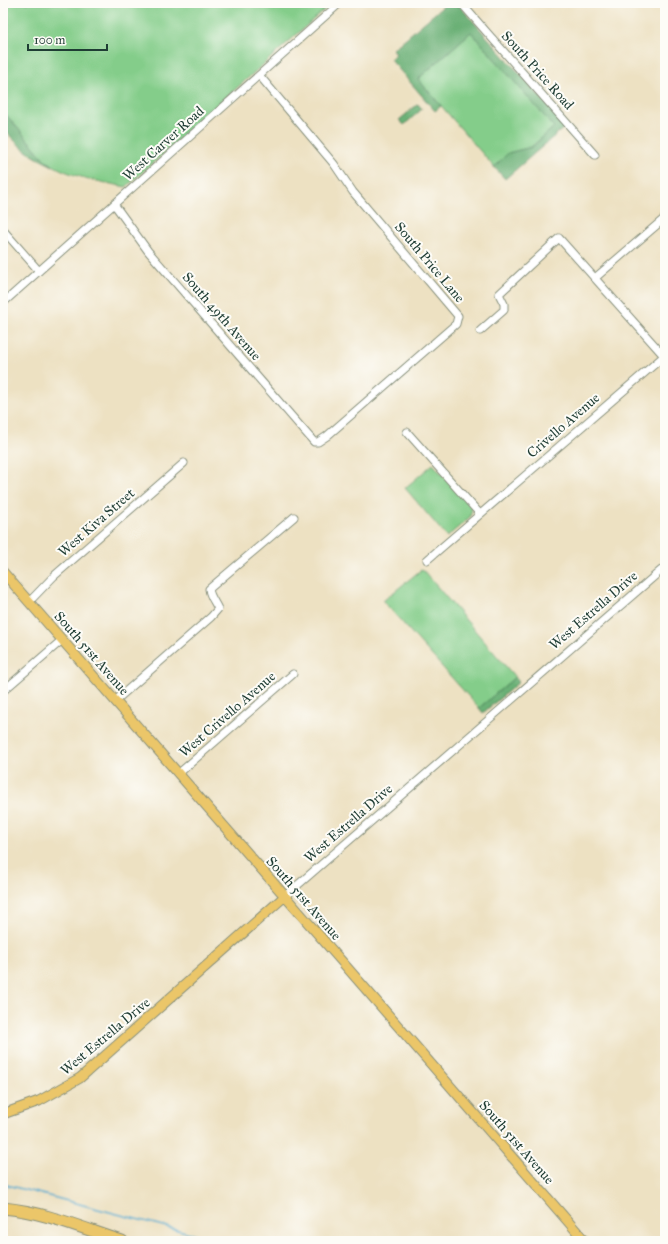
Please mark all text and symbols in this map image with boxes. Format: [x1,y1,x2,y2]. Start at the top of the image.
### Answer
scale bar [28,26,107,52]
street label: South Price Road [498,27,577,113]
text: 100 m [34,33,65,47]
street label: West Carver Road [119,103,207,184]
street label: South Price Lane [391,219,468,306]
street label: South 49th Avenue [179,269,265,364]
street label: Crivello Avenue [524,389,603,462]
street label: West Kiva Street [55,485,138,560]
street label: West Estrella Drive [546,567,641,653]
street label: South 51st Avenue [51,608,133,699]
street label: West Crivello Avenue [176,668,279,761]
street label: West Estrella Drive [301,780,396,866]
street label: South 51st Avenue [263,853,345,944]
street label: West Estrella Drive [57,994,154,1079]
street label: South 51st Avenue [476,1097,558,1188]

